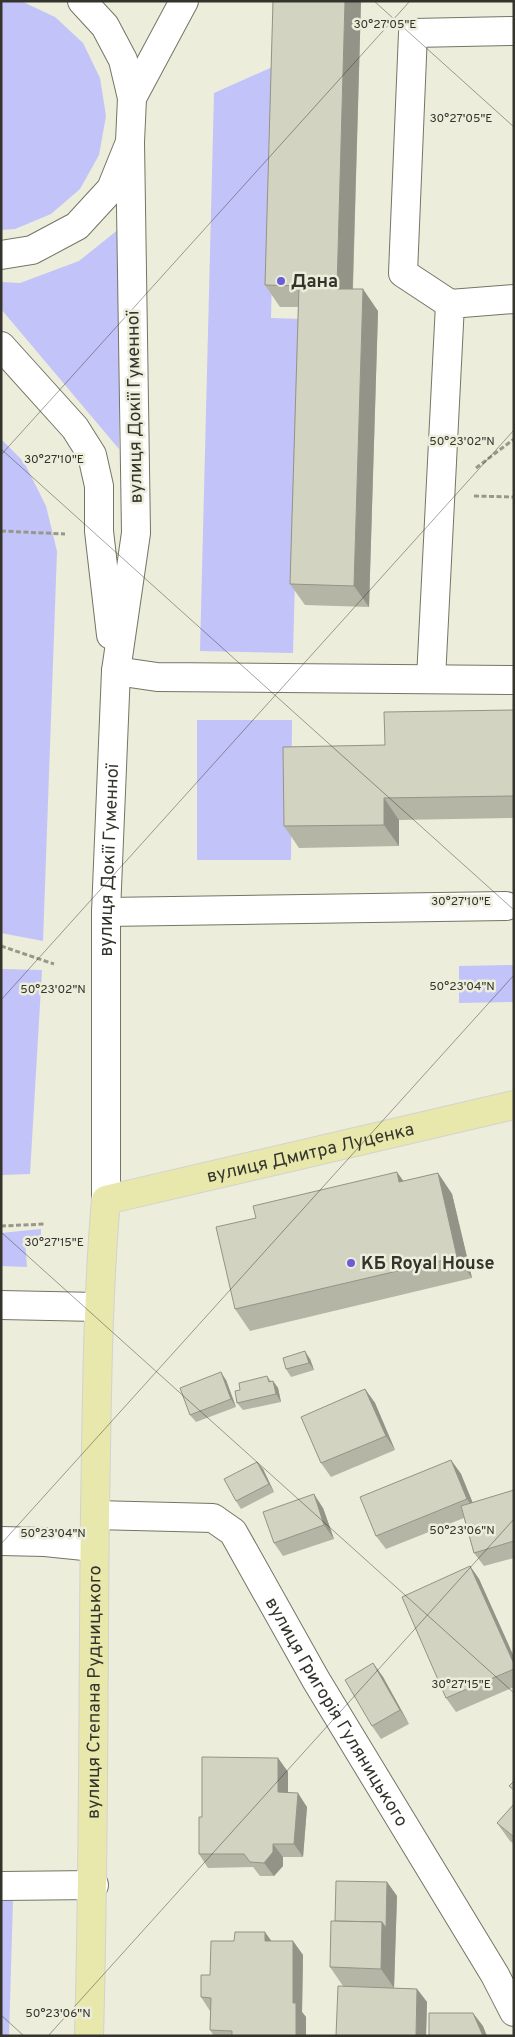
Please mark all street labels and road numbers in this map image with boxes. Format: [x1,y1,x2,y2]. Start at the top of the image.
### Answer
street label: вулиця Докії Гуменної [122,310,149,504]
street label: вулиця Докії Гуменної [96,763,125,956]
street label: вулиця Дмитра Луценка [205,1119,417,1189]
street label: вулиця Степана Рудницького [83,1565,107,1819]
street label: вулиця Григорія Гуляницького [259,1594,412,1831]

